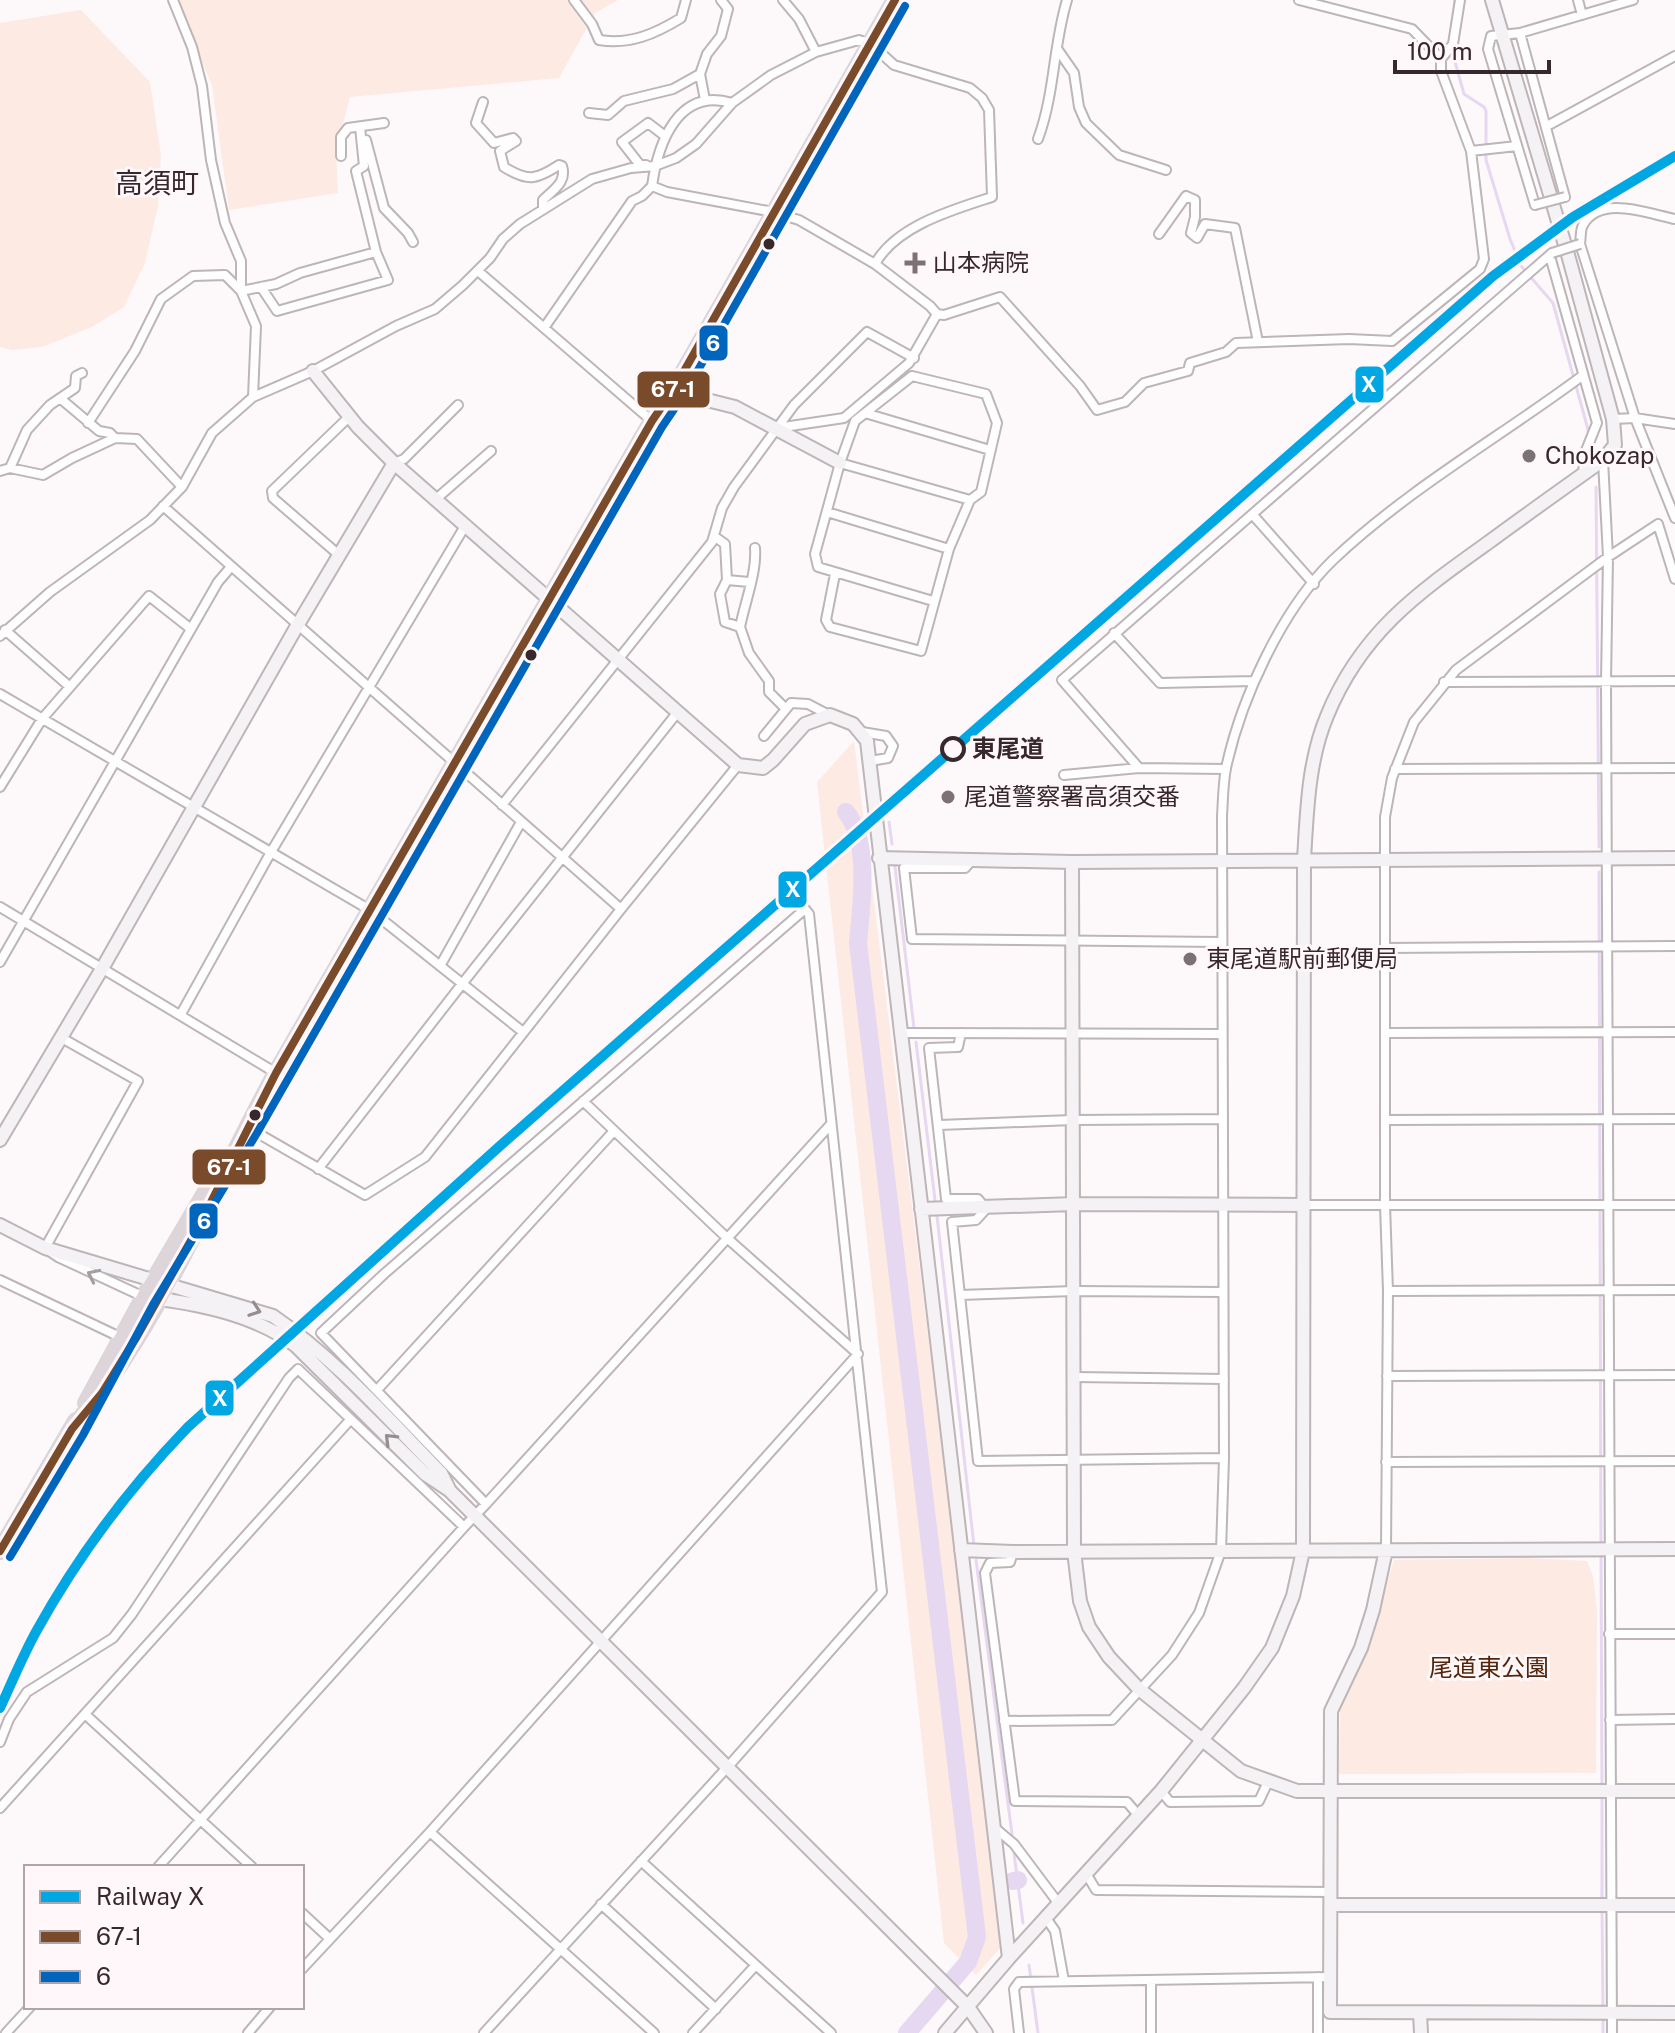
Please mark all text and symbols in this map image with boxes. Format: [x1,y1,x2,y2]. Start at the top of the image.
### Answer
scale bar [1395,24,1549,74]
text: 100 m [1407,37,1473,65]
district label: 高須町 [115,166,199,199]
unlabelled marker [761,236,777,252]
place label: 山本病院 [933,248,1029,276]
marker: 山本病院 [904,252,926,274]
line badge: 6 [698,324,729,362]
text: 6 [706,330,720,356]
line badge: X [1354,365,1385,404]
line badge: 67-1 [636,370,711,409]
text: X [1361,371,1377,397]
text: 67-1 [651,376,695,402]
place label: Chokozap [1545,441,1654,469]
marker: Chokozap [1520,447,1538,465]
unlabelled marker [523,647,539,663]
place label: 東尾道 [972,734,1044,762]
marker: 東尾道 [941,737,965,761]
place label: 尾道警察署高須交番 [964,782,1180,810]
marker: 尾道警察署高須交番 [939,788,957,806]
line badge: X [777,870,808,909]
text: X [785,876,801,902]
place label: 東尾道駅前郵便局 [1206,944,1398,972]
marker: 東尾道駅前郵便局 [1181,950,1199,968]
unlabelled marker [247,1107,263,1123]
line badge: 67-1 [191,1148,267,1186]
text: 67-1 [207,1154,251,1180]
line badge: 6 [188,1202,219,1240]
text: 6 [197,1208,211,1234]
one-way arrow [87,1269,102,1285]
one-way arrow [247,1301,261,1317]
line badge: X [204,1379,235,1417]
text: X [212,1385,228,1411]
one-way arrow [385,1434,399,1448]
park label: 尾道東公園 [1429,1653,1549,1681]
legend [24,1865,304,2009]
text: Railway X [96,1882,205,1910]
text: 67-1 [96,1922,142,1950]
text: 6 [96,1962,111,1990]

